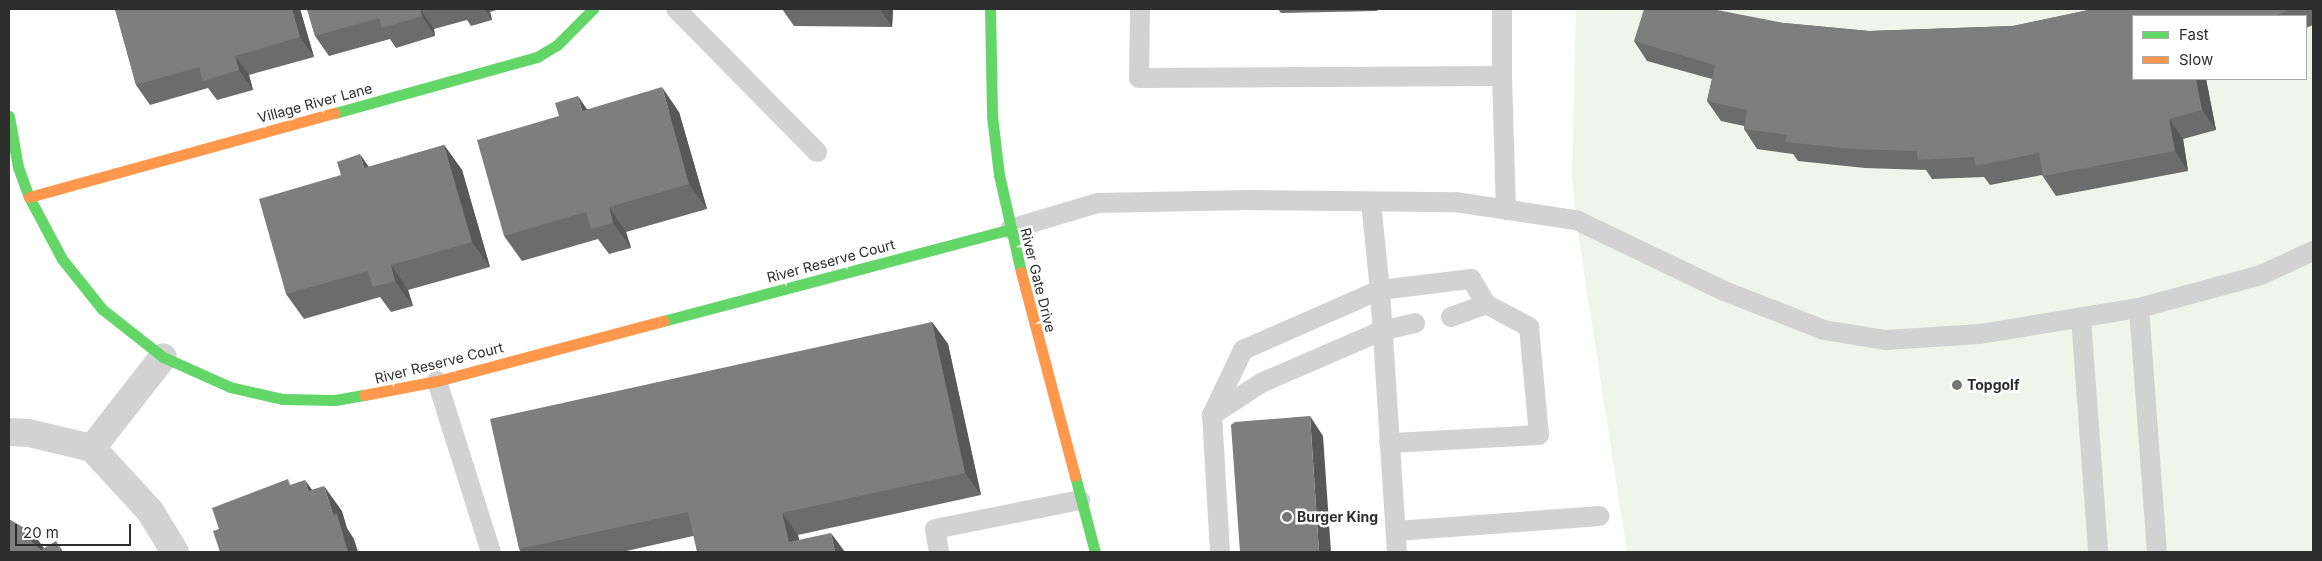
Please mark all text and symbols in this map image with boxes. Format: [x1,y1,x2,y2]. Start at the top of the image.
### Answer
legend [2132,15,2307,80]
text: Fast [2179,25,2209,44]
text: Slow [2179,50,2213,69]
street label: Village River Lane [256,80,374,126]
street label: River Gate Drive [1017,226,1059,334]
street label: River Reserve Court [765,236,897,286]
street label: River Reserve Court [373,339,505,387]
place label: Topgolf [1967,377,2019,393]
marker: Topgolf [1951,379,1963,391]
place label: Burger King [1297,509,1378,525]
marker: Burger King [1281,511,1293,523]
scale bar [18,514,134,546]
text: 20 m [23,523,59,542]

